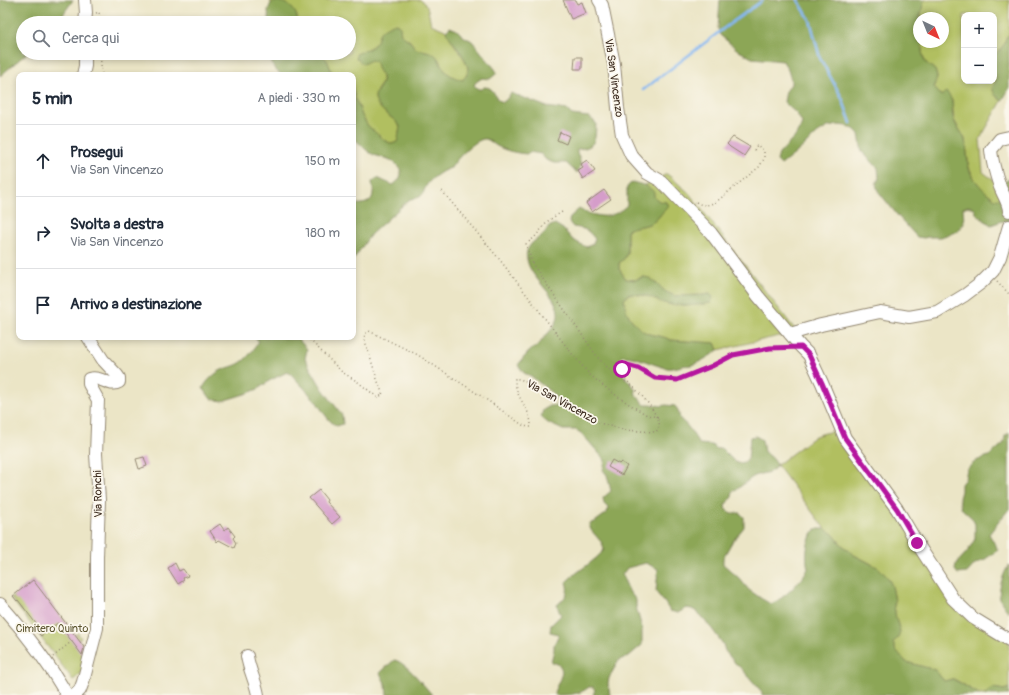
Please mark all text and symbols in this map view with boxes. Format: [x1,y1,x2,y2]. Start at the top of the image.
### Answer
north arrow [913,12,949,48]
map controls [961,12,997,84]
button: + [961,12,997,48]
search box [16,16,356,60]
icon: search [30,27,52,49]
text: Cerca qui [62,29,119,48]
street label: Via San Vincenzo [602,38,626,118]
button: − [961,48,997,84]
text: 5 min [32,88,72,109]
text: A piedi · 330 m [258,90,340,106]
text: Prosegui [70,143,123,162]
icon: ahead [32,150,54,172]
text: 150 m [305,153,340,169]
text: Via San Vincenzo [70,162,164,178]
text: Svolta a destra [70,215,164,234]
icon: right [32,222,54,244]
text: 180 m [305,225,340,241]
text: Via San Vincenzo [70,234,164,250]
icon: arrive [32,294,54,316]
text: Arrivo a destinazione [70,295,202,314]
route start [613,360,631,378]
street label: Via San Vincenzo [524,377,600,427]
street label: Via Ronchi [91,470,105,518]
route end [908,534,926,552]
park label: Cimitero Quinto [16,622,88,635]

